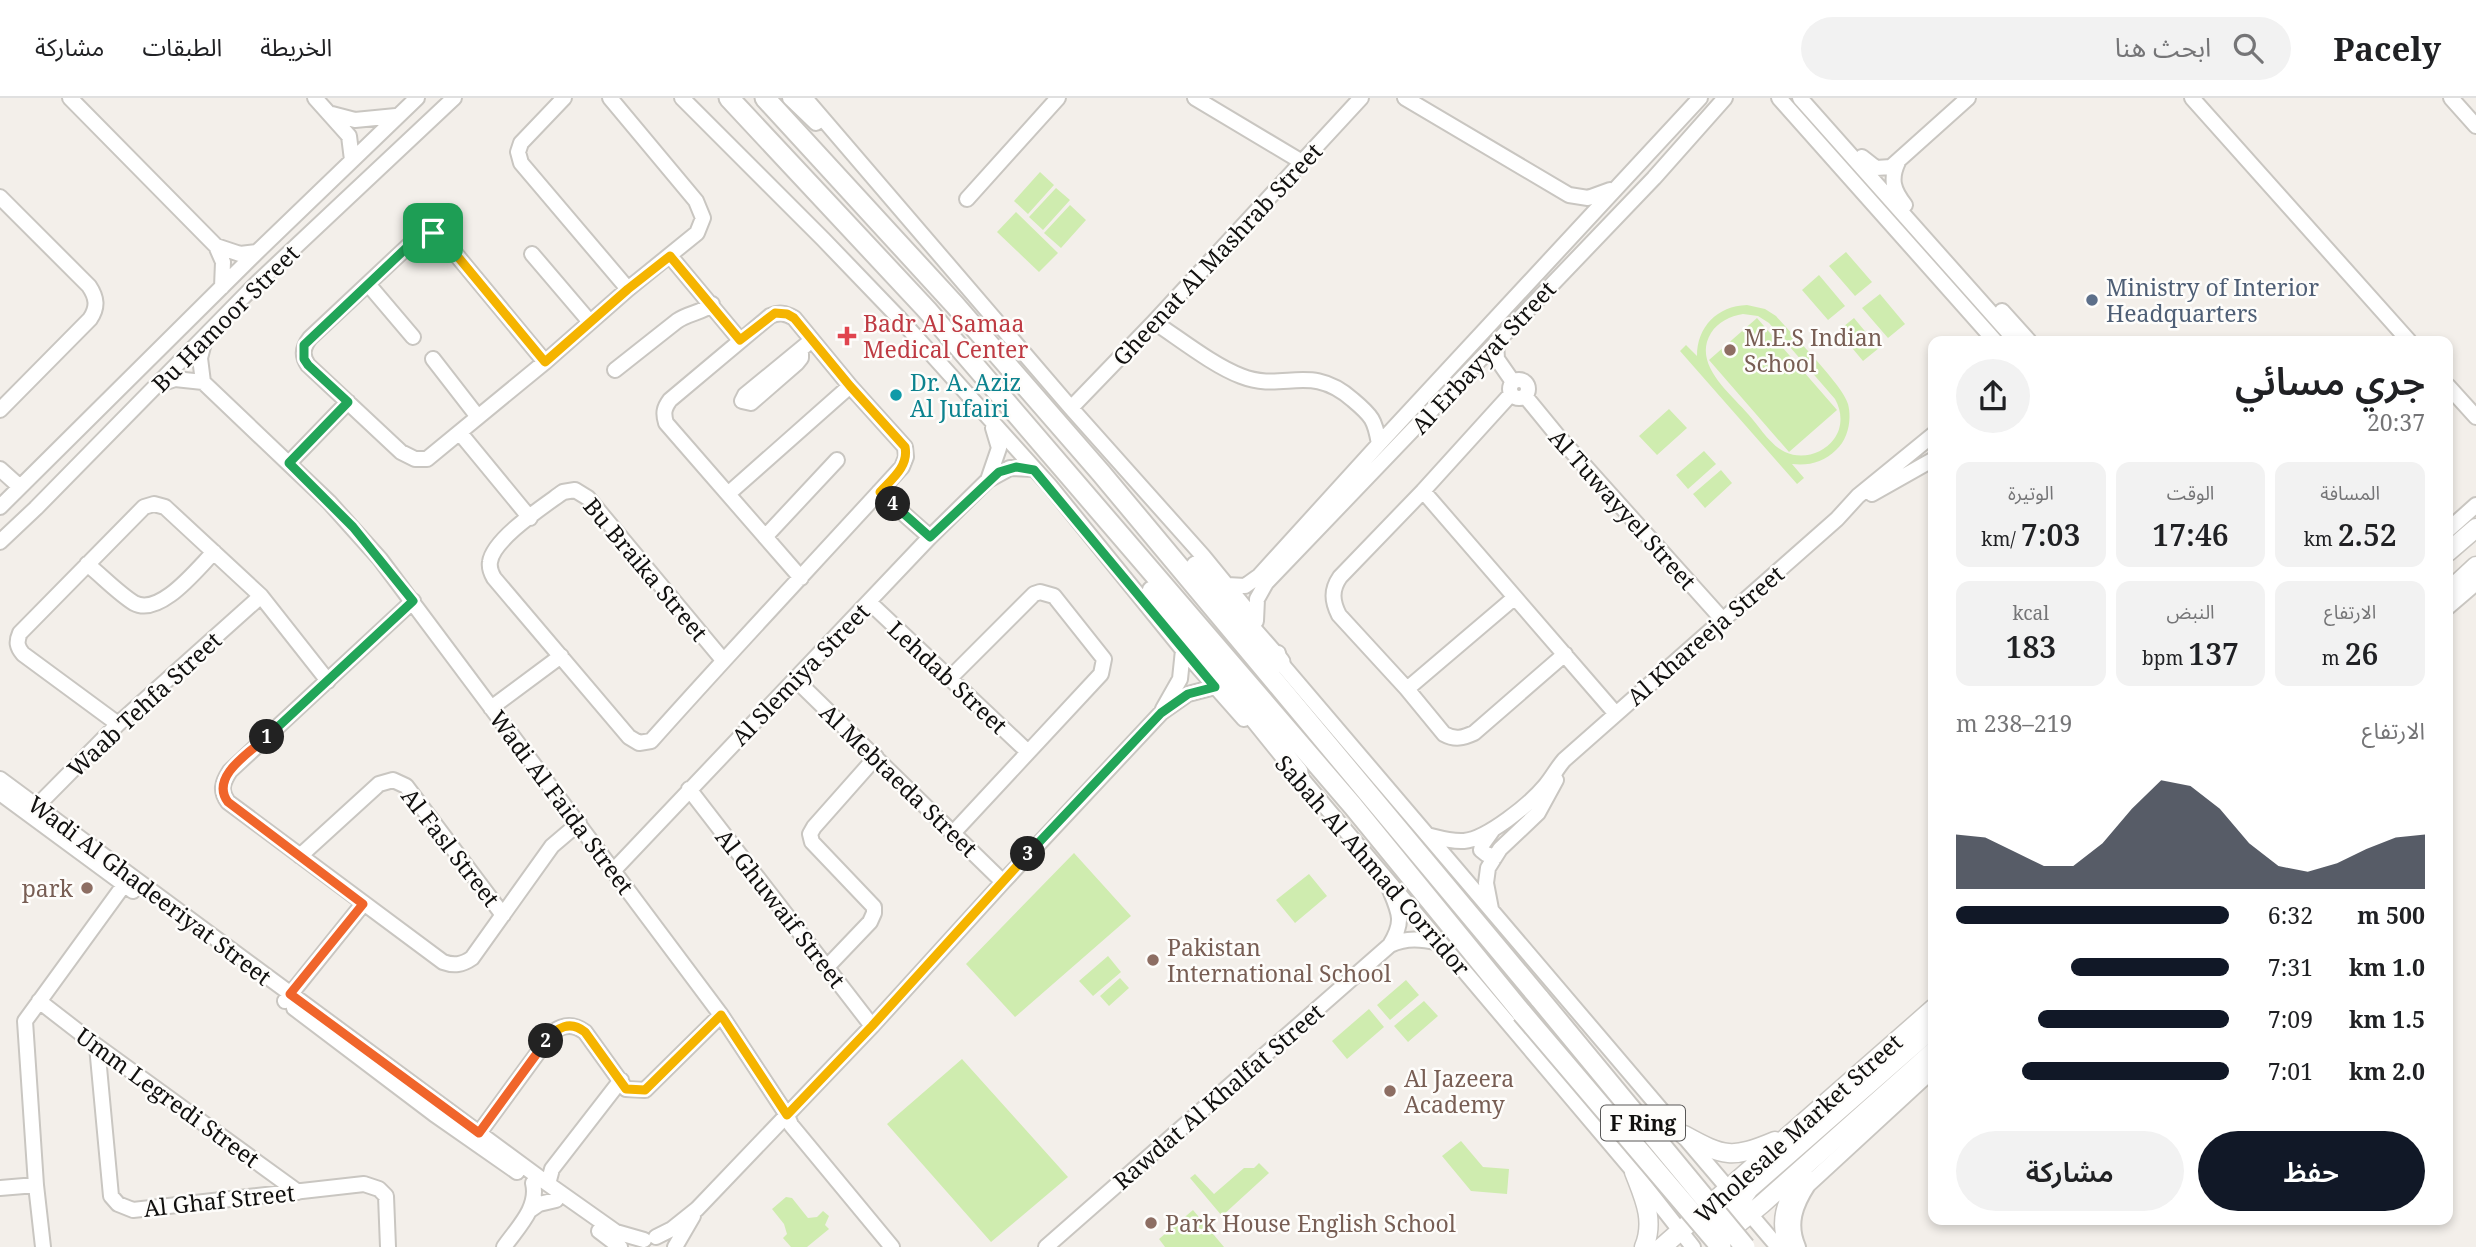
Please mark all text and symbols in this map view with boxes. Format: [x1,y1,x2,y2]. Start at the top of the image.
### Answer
search box [1801,17,2291,80]
text: Pacely [2333,26,2441,71]
text: ابحث هنا [2115,29,2211,65]
icon: search [2229,29,2267,67]
text: مشاركة [35,30,104,63]
text: الطبقات [142,30,222,63]
text: الخريطة [260,30,332,63]
street label: Gheenat Al Mashrab Street [1105,136,1329,372]
pin [403,203,463,263]
icon: arrive [414,214,452,252]
street label: Bu Hamoor Street [144,237,306,399]
place label: Ministry of Interior Headquarters [2106,271,2319,329]
street label: Al Erbayyat Street [1404,274,1562,440]
marker: Ministry of Interior Headquarters [2084,292,2100,308]
place label: Badr Al Samaa Medical Center [863,307,1028,365]
place label: M.E.S Indian School [1744,321,1883,379]
marker: Badr Al Samaa Medical Center [837,326,857,346]
marker: M.E.S Indian School [1722,342,1738,358]
text: جري مسائي [2235,354,2425,406]
button: share [1956,359,2030,433]
place label: Dr. A. Aziz Al Jufairi [910,366,1021,424]
marker: Dr. A. Aziz Al Jufairi [888,387,904,403]
text: 20:37 [2367,406,2425,438]
street label: Al Tuwayyel Street [1542,422,1704,596]
text: الوتيرة [2008,480,2054,506]
text: الوقت [2167,480,2214,506]
text: المسافة [2320,480,2380,506]
pin: 4 [876,486,910,522]
text: 4 [887,490,898,516]
street label: Bu Braika Street [577,491,715,647]
text: 7:03 [2021,514,2080,555]
text: 17:46 [2152,514,2229,555]
text: 2.52 [2338,514,2397,555]
text: /km [1981,526,2021,552]
text: km [2304,526,2338,552]
street label: Al Khareeja Street [1620,558,1790,712]
street label: Al Slemiya Street [724,596,876,752]
text: النبض [2166,599,2215,625]
text: الارتفاع [2324,599,2376,625]
text: kcal [2013,600,2049,626]
street label: Lehdab Street [881,613,1015,741]
street label: Waab Tehfa Street [60,624,228,784]
text: 183 [2006,626,2056,667]
text: 137 [2188,633,2239,674]
text: 26 [2345,633,2379,674]
text: bpm [2142,645,2188,671]
text: m [2322,645,2345,671]
street label: Al Mebtaeda Street [813,696,985,864]
street label: Wadi Al Faida Street [482,704,642,900]
text: 219–238 m [1956,707,2072,739]
text: الارتفاع [2362,714,2425,746]
pin: 1 [250,720,284,754]
text: 1 [261,723,272,749]
street label: Sabah Al Ahmad Corridor [1268,748,1478,982]
street label: Al Fasl Street [395,781,507,913]
street label: Wadi Al Ghadeeriyat Street [22,788,278,992]
street label: Al Ghuwaif Street [709,822,853,994]
pin: 3 [1010,836,1046,872]
text: 3 [1022,840,1033,866]
place label: park [22,872,74,904]
marker: park [79,880,95,896]
text: 6:32 [2268,899,2313,931]
text: 500 m [2357,899,2425,931]
place label: Pakistan International School [1167,931,1391,989]
text: 7:31 [2268,951,2313,983]
text: 1.0 km [2349,951,2425,983]
marker: Pakistan International School [1145,952,1161,968]
street label: Rawdat Al Khalfat Street [1106,996,1330,1196]
text: 7:09 [2268,1003,2313,1035]
text: 1.5 km [2349,1003,2425,1035]
street label: Umm Legredi Street [70,1019,266,1175]
pin: 2 [528,1024,564,1058]
street label: Wholesale Market Street [1687,1026,1909,1230]
text: 2 [540,1027,551,1053]
text: 7:01 [2268,1055,2313,1087]
text: 2.0 km [2349,1055,2425,1087]
place label: Al Jazeera Academy [1404,1062,1514,1120]
marker: Al Jazeera Academy [1382,1083,1398,1099]
road number: F Ring [1601,1105,1685,1140]
button: مشاركة [1956,1131,2184,1211]
button: حفظ [2198,1131,2425,1211]
street label: Al Ghaf Street [142,1176,296,1224]
place label: Park House English School [1165,1207,1456,1239]
marker: Park House English School [1143,1215,1159,1231]

